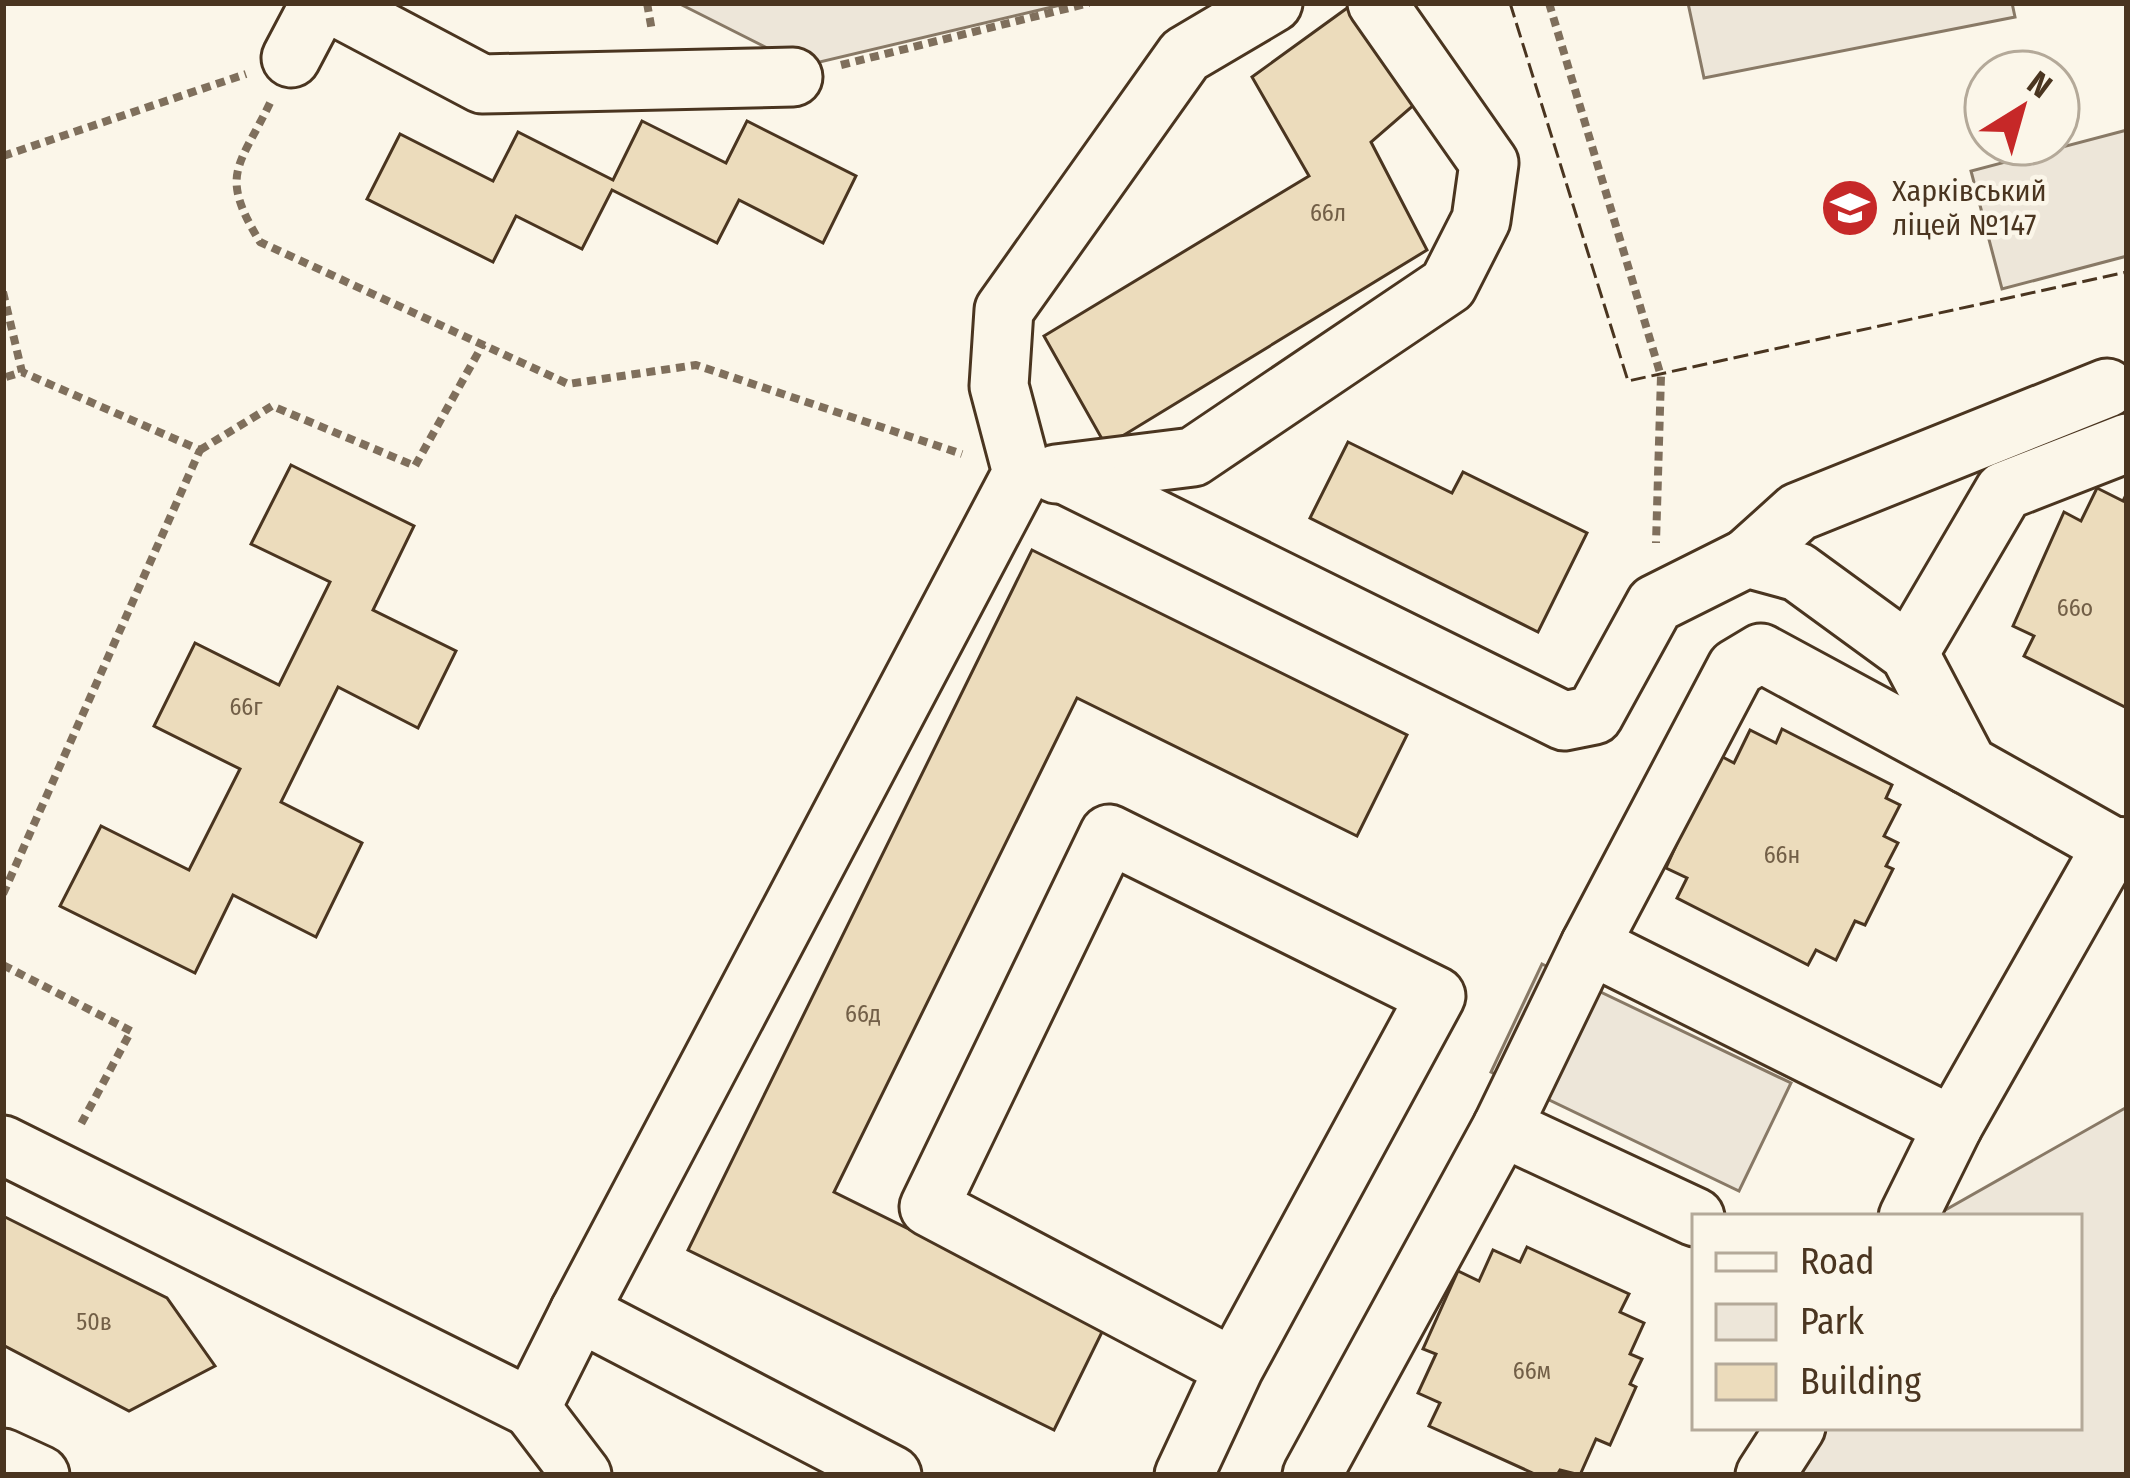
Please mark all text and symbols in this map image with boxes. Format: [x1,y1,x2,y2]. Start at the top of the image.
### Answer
north arrow [1962,48,2082,168]
text: N [2020,63,2059,107]
place label: Харківський ліцей №147 [1892,173,2047,243]
school or university icon: Харківський ліцей №147 [1819,177,1881,239]
house number: 66л [1310,199,1346,227]
house number: 66о [2057,594,2093,622]
house number: 66г [229,693,263,721]
house number: 66н [1764,841,1800,869]
house number: 66д [845,1000,881,1028]
legend [1692,1214,2082,1430]
text: Road [1800,1240,1875,1284]
text: Park [1800,1300,1864,1344]
house number: 50в [76,1308,112,1336]
house number: 66м [1513,1357,1551,1385]
text: Building [1800,1360,1921,1404]

